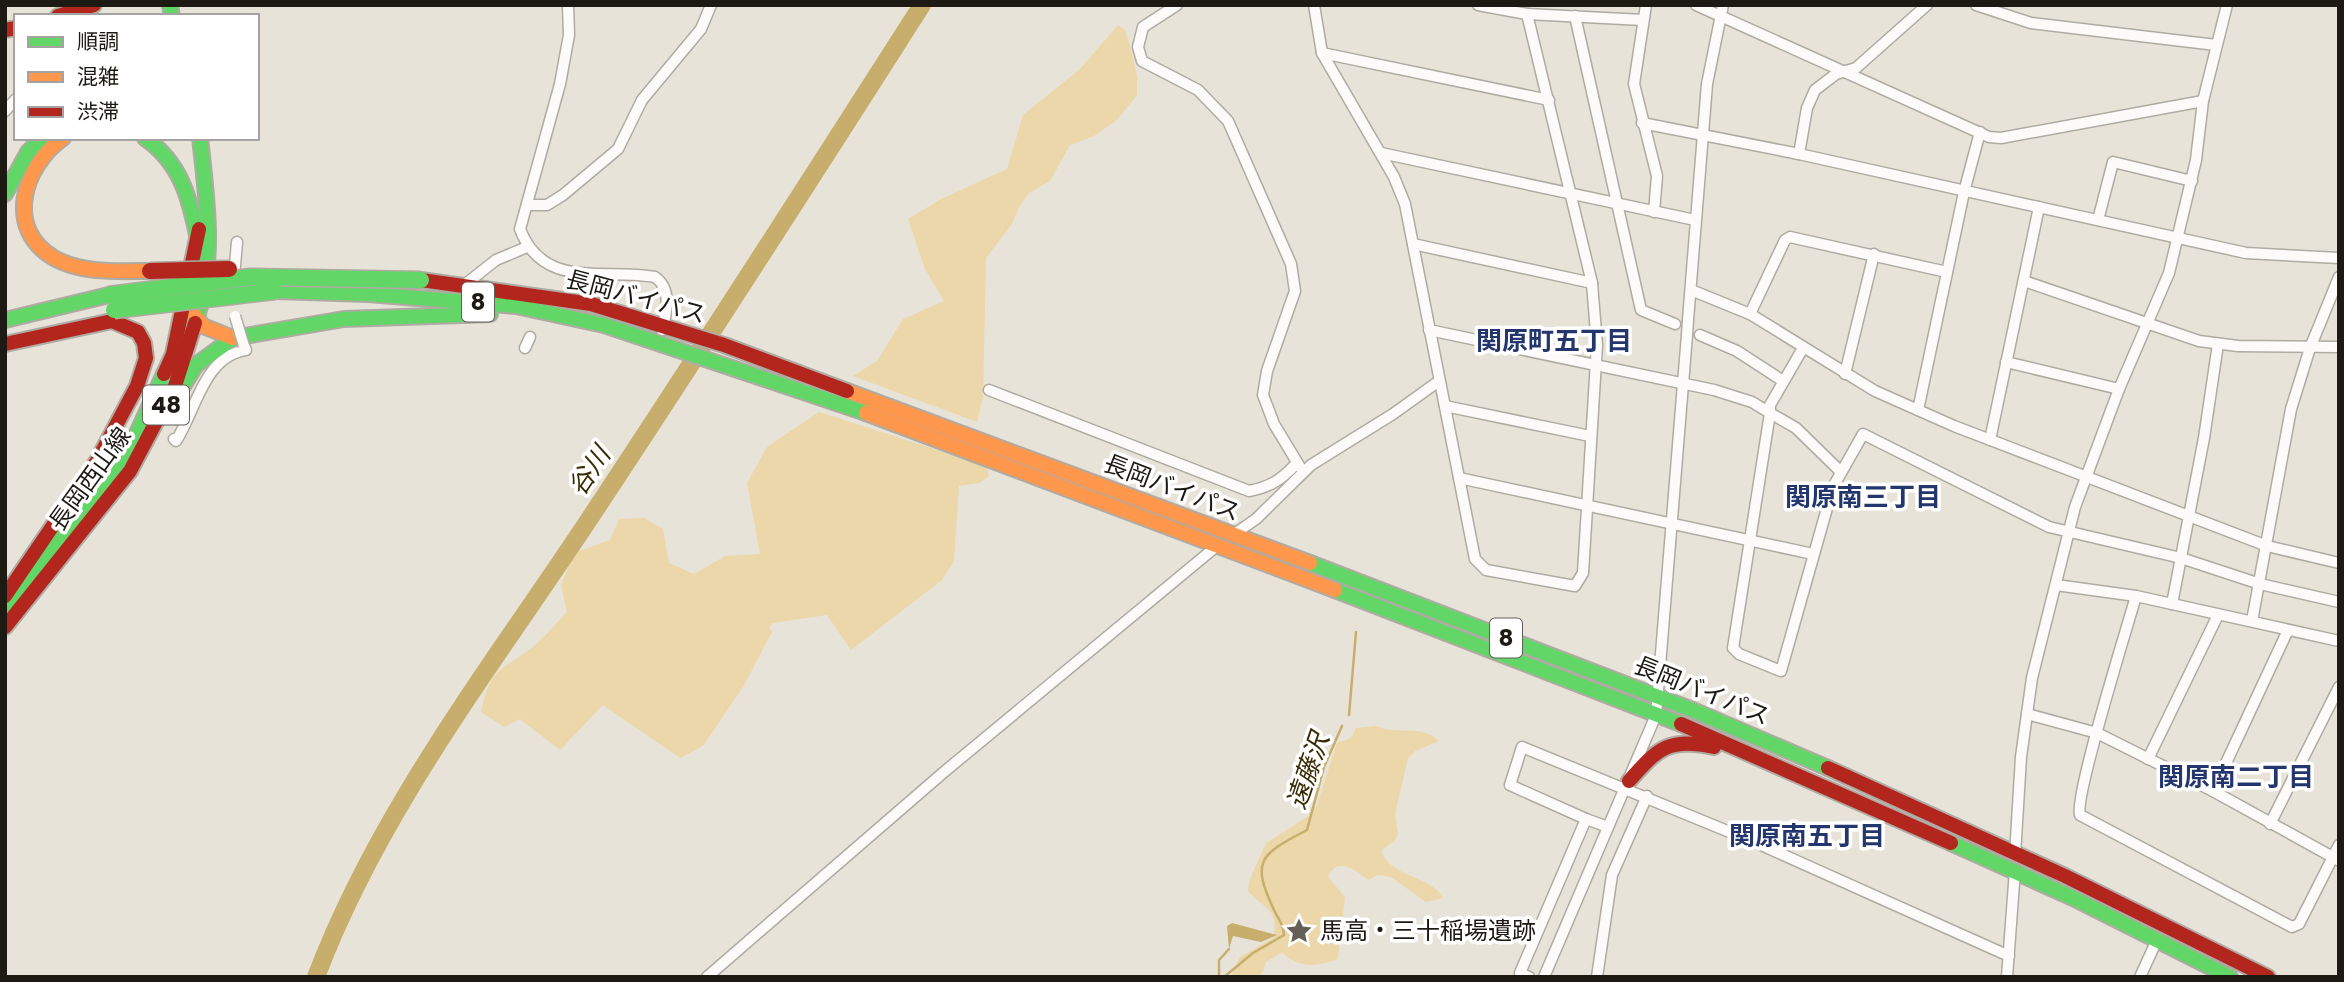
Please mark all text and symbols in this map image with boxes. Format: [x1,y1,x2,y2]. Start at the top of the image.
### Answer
legend [14,14,259,140]
text: 順調 [77,27,119,56]
text: 混雑 [77,62,119,91]
text: 渋滞 [77,97,119,126]
street label: 長岡バイパス [563,262,710,331]
road number: 8 [462,282,494,322]
district label: 関原町五丁目 [1476,323,1632,359]
road number: 48 [143,386,189,424]
street label: 長岡西山線 [41,420,138,537]
water label: 谷川 [560,437,620,503]
street label: 長岡バイパス [1099,446,1245,529]
district label: 関原南三丁目 [1785,479,1941,515]
road number: 8 [1490,618,1522,658]
street label: 長岡バイパス [1629,648,1775,733]
water label: 遠藤沢 [1278,725,1339,814]
district label: 関原南二丁目 [2158,759,2314,795]
district label: 関原南五丁目 [1729,818,1885,854]
place label: 馬高・三十稲場遺跡 [1320,914,1536,947]
place icon: 馬高・三十稲場遺跡 [1284,916,1314,946]

